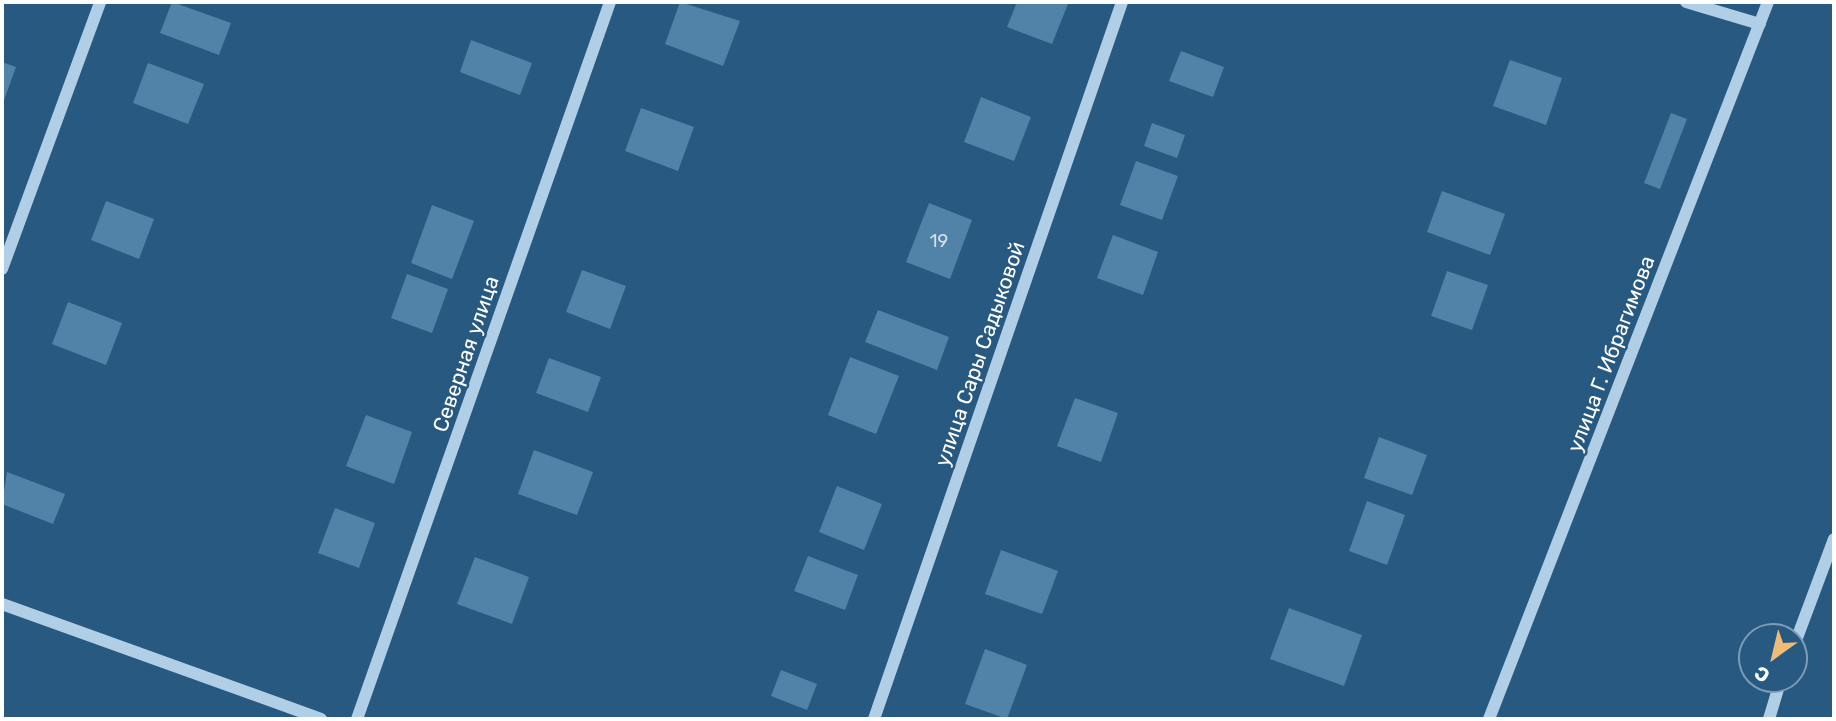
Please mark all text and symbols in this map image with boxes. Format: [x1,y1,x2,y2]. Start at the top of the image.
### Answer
house number: 19 [930,230,948,252]
street label: улица Сары Садыковой [930,238,1030,470]
street label: улица Г. Ибрагимова [1562,252,1660,456]
street label: Северная улица [428,273,504,435]
north arrow [1738,623,1808,693]
text: С [1750,661,1774,687]

